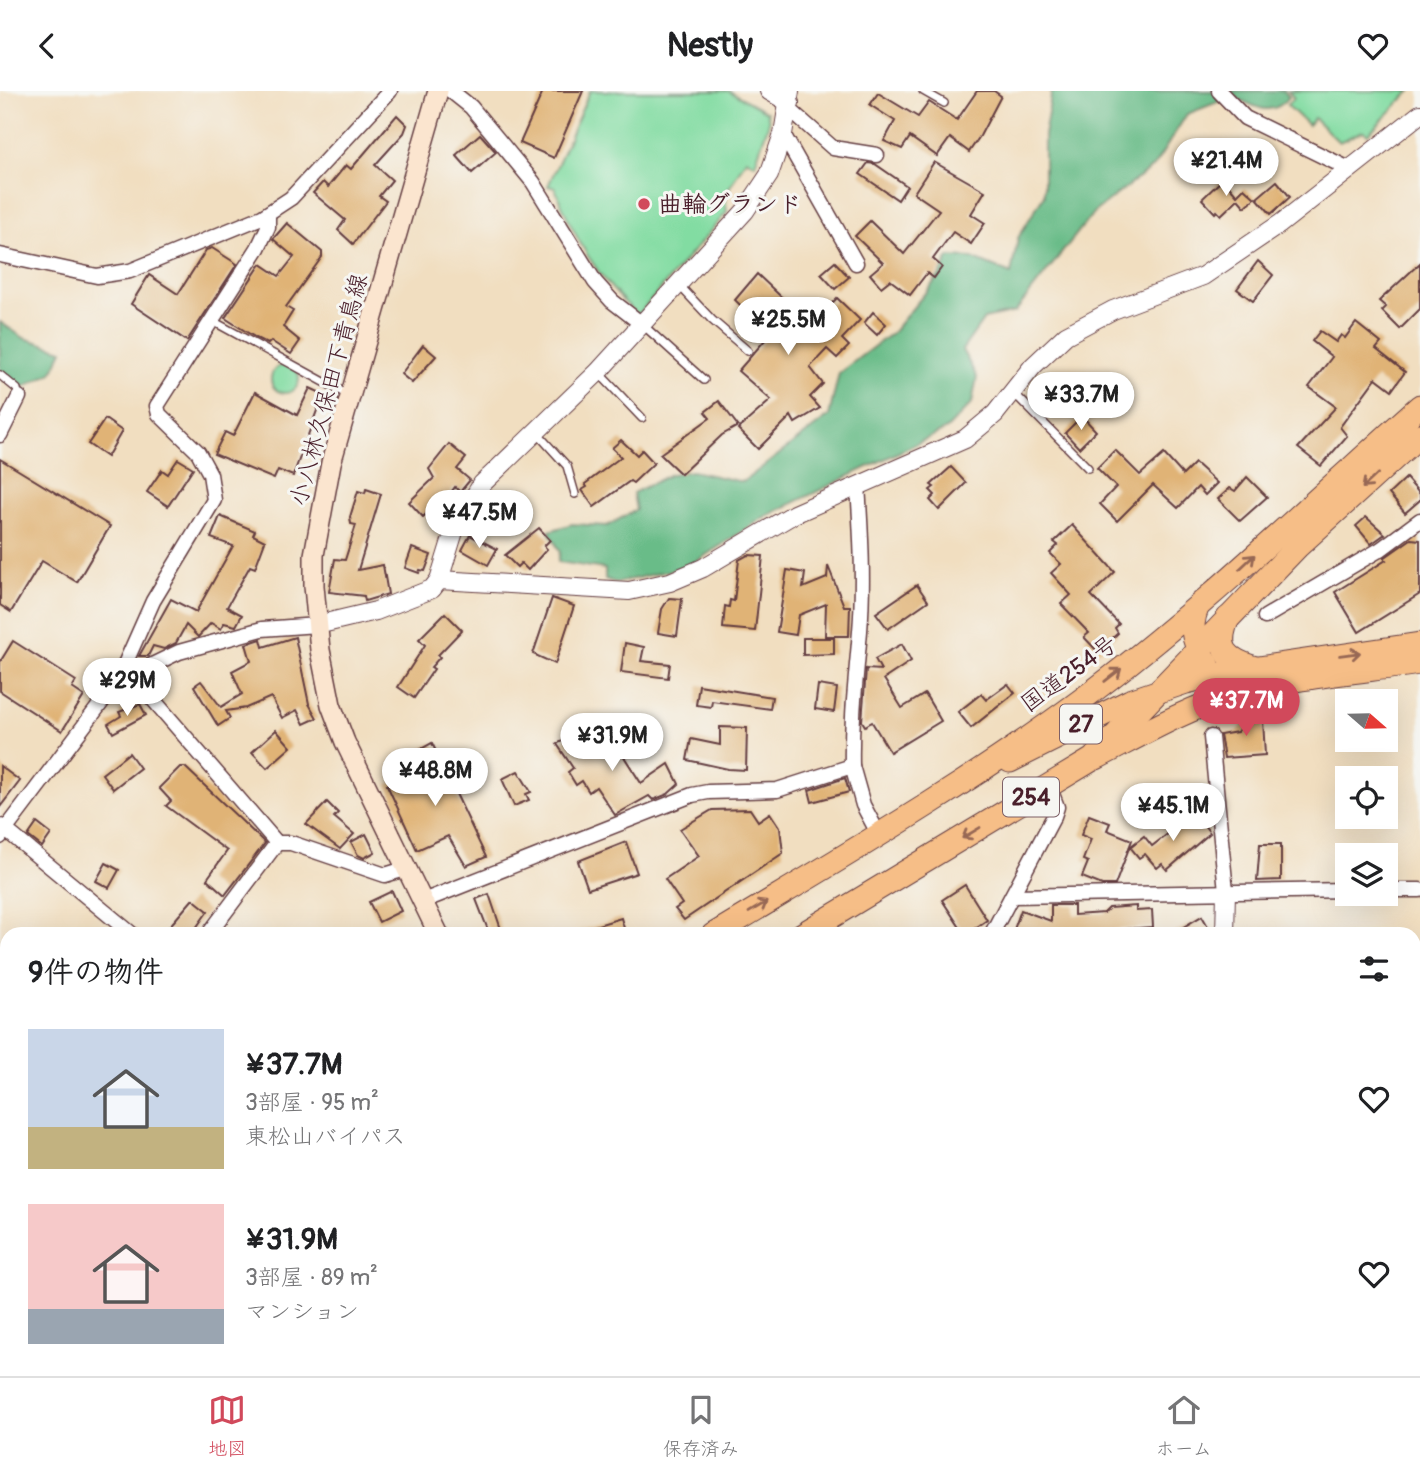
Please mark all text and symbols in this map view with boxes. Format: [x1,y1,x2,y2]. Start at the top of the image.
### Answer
text: Nestly [667,26,753,66]
icon: back [28,27,66,65]
icon: heart [1354,27,1392,65]
pin: ¥21.4M [1169,139,1283,198]
text: ¥21.4M [1190,146,1262,175]
place label: 曲輪グランド [658,190,802,219]
marker: 曲輪グランド [636,196,652,212]
street label: 小八林久保田下青鳥線 [284,270,374,510]
pin: ¥25.5M [731,297,845,357]
text: ¥25.5M [750,305,826,334]
pin: ¥33.7M [1024,373,1138,432]
text: ¥33.7M [1043,380,1119,409]
one-way arrow [1362,473,1379,490]
pin: ¥47.5M [422,491,536,550]
text: ¥47.5M [441,498,517,527]
one-way arrow [1238,553,1255,570]
street label: 国道254号 [1015,629,1123,719]
one-way arrow [1338,647,1361,660]
pin: ¥29M [86,659,168,718]
text: ¥29M [98,666,156,695]
one-way arrow [1104,668,1122,683]
pin: ¥37.7M [1189,679,1303,738]
text: ¥37.7M [1209,686,1283,715]
north arrow [1335,689,1398,753]
map controls [1335,689,1398,906]
road number: 27 [1060,705,1102,743]
pin: ¥31.9M [555,713,669,773]
text: ¥31.9M [576,721,648,750]
pin: ¥48.8M [378,749,492,808]
text: ¥48.8M [398,756,472,785]
button: locate [1335,766,1398,829]
road number: 254 [1003,777,1059,817]
pin: ¥45.1M [1116,783,1230,843]
text: ¥45.1M [1137,791,1209,820]
one-way arrow [961,826,981,840]
button: layers [1335,843,1398,906]
one-way arrow [748,900,768,914]
icon: filters [1355,950,1393,988]
text: 9件の物件 [28,954,163,991]
text: ¥37.7M [245,1046,342,1083]
icon: home [84,1057,168,1141]
icon: heart [1355,1080,1393,1118]
text: 3部屋 · 95 m² [245,1088,379,1117]
text: 東松山バイパス [245,1122,406,1151]
text: ¥31.9M [245,1221,338,1258]
icon: home [84,1232,168,1316]
icon: heart [1355,1255,1393,1293]
text: 3部屋 · 89 m² [245,1263,378,1292]
text: マンション [245,1297,359,1326]
tab: 地図 [208,1391,246,1461]
tab: 保存済み [663,1391,739,1461]
tab: ホーム [1155,1391,1212,1461]

